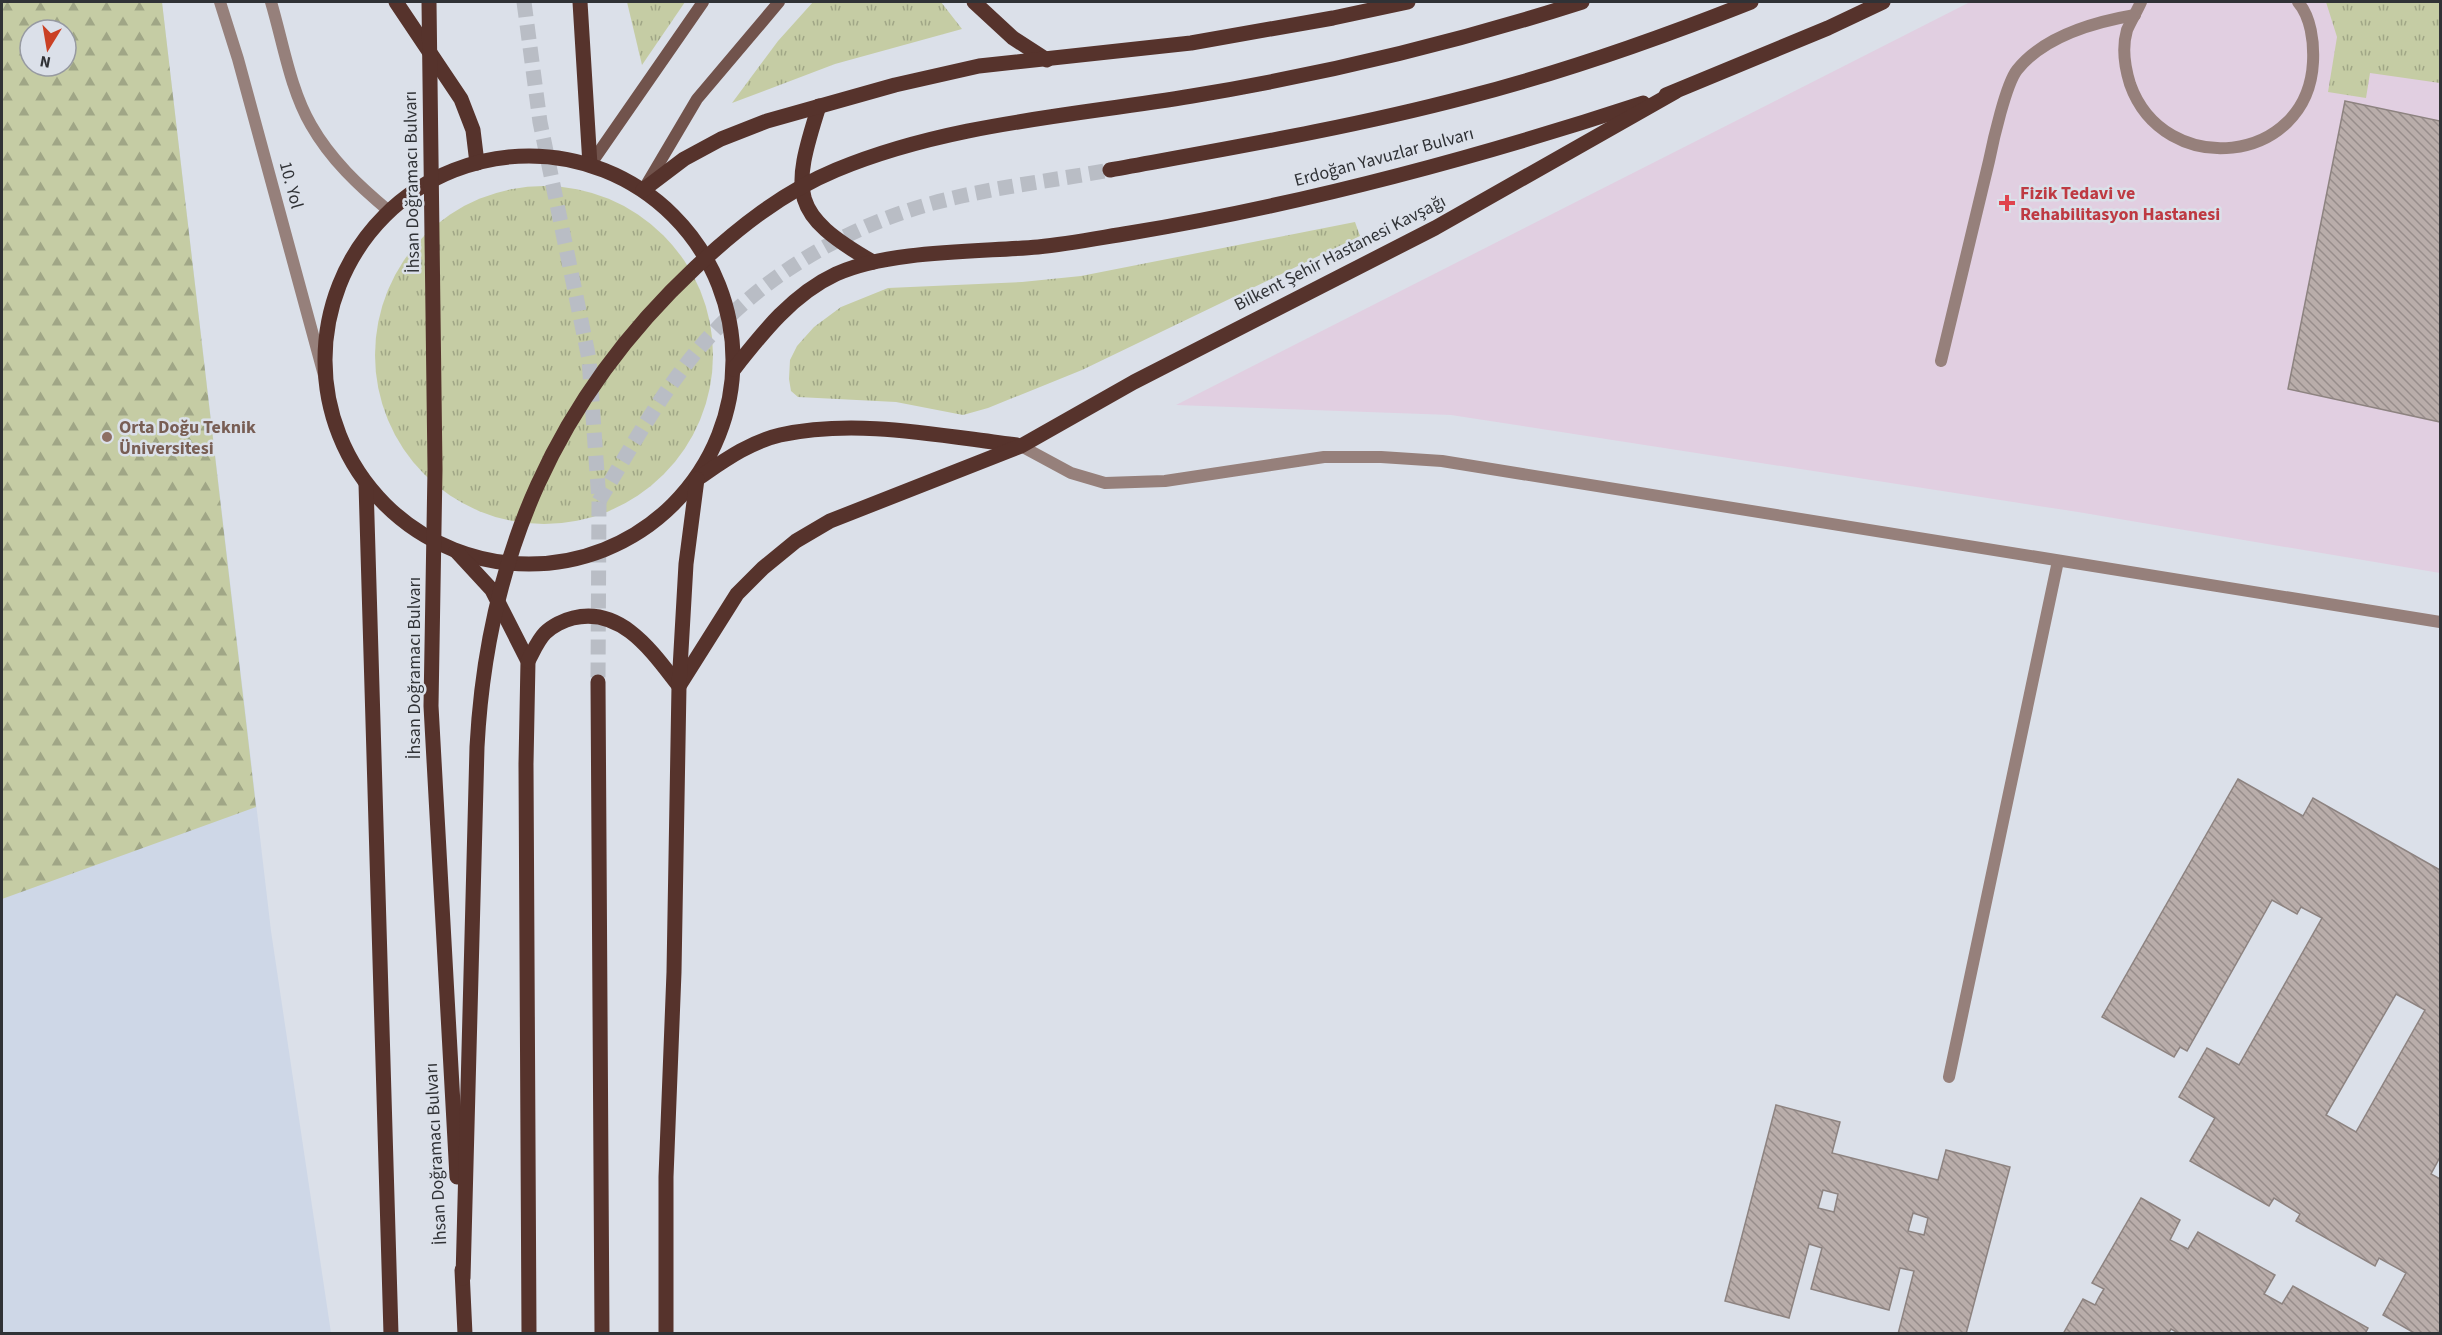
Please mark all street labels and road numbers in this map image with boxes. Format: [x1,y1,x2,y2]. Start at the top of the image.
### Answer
street label: İhsan Doğramacı Bulvarı [398,91,426,273]
street label: Erdoğan Yavuzlar Bulvarı [1291,121,1477,193]
street label: 10. Yol [273,159,309,211]
street label: Bilkent Şehir Hastanesi Kavşağı [1230,189,1450,317]
street label: İhsan Doğramacı Bulvarı [402,577,427,759]
street label: İhsan Doğramacı Bulvarı [419,1062,453,1246]

